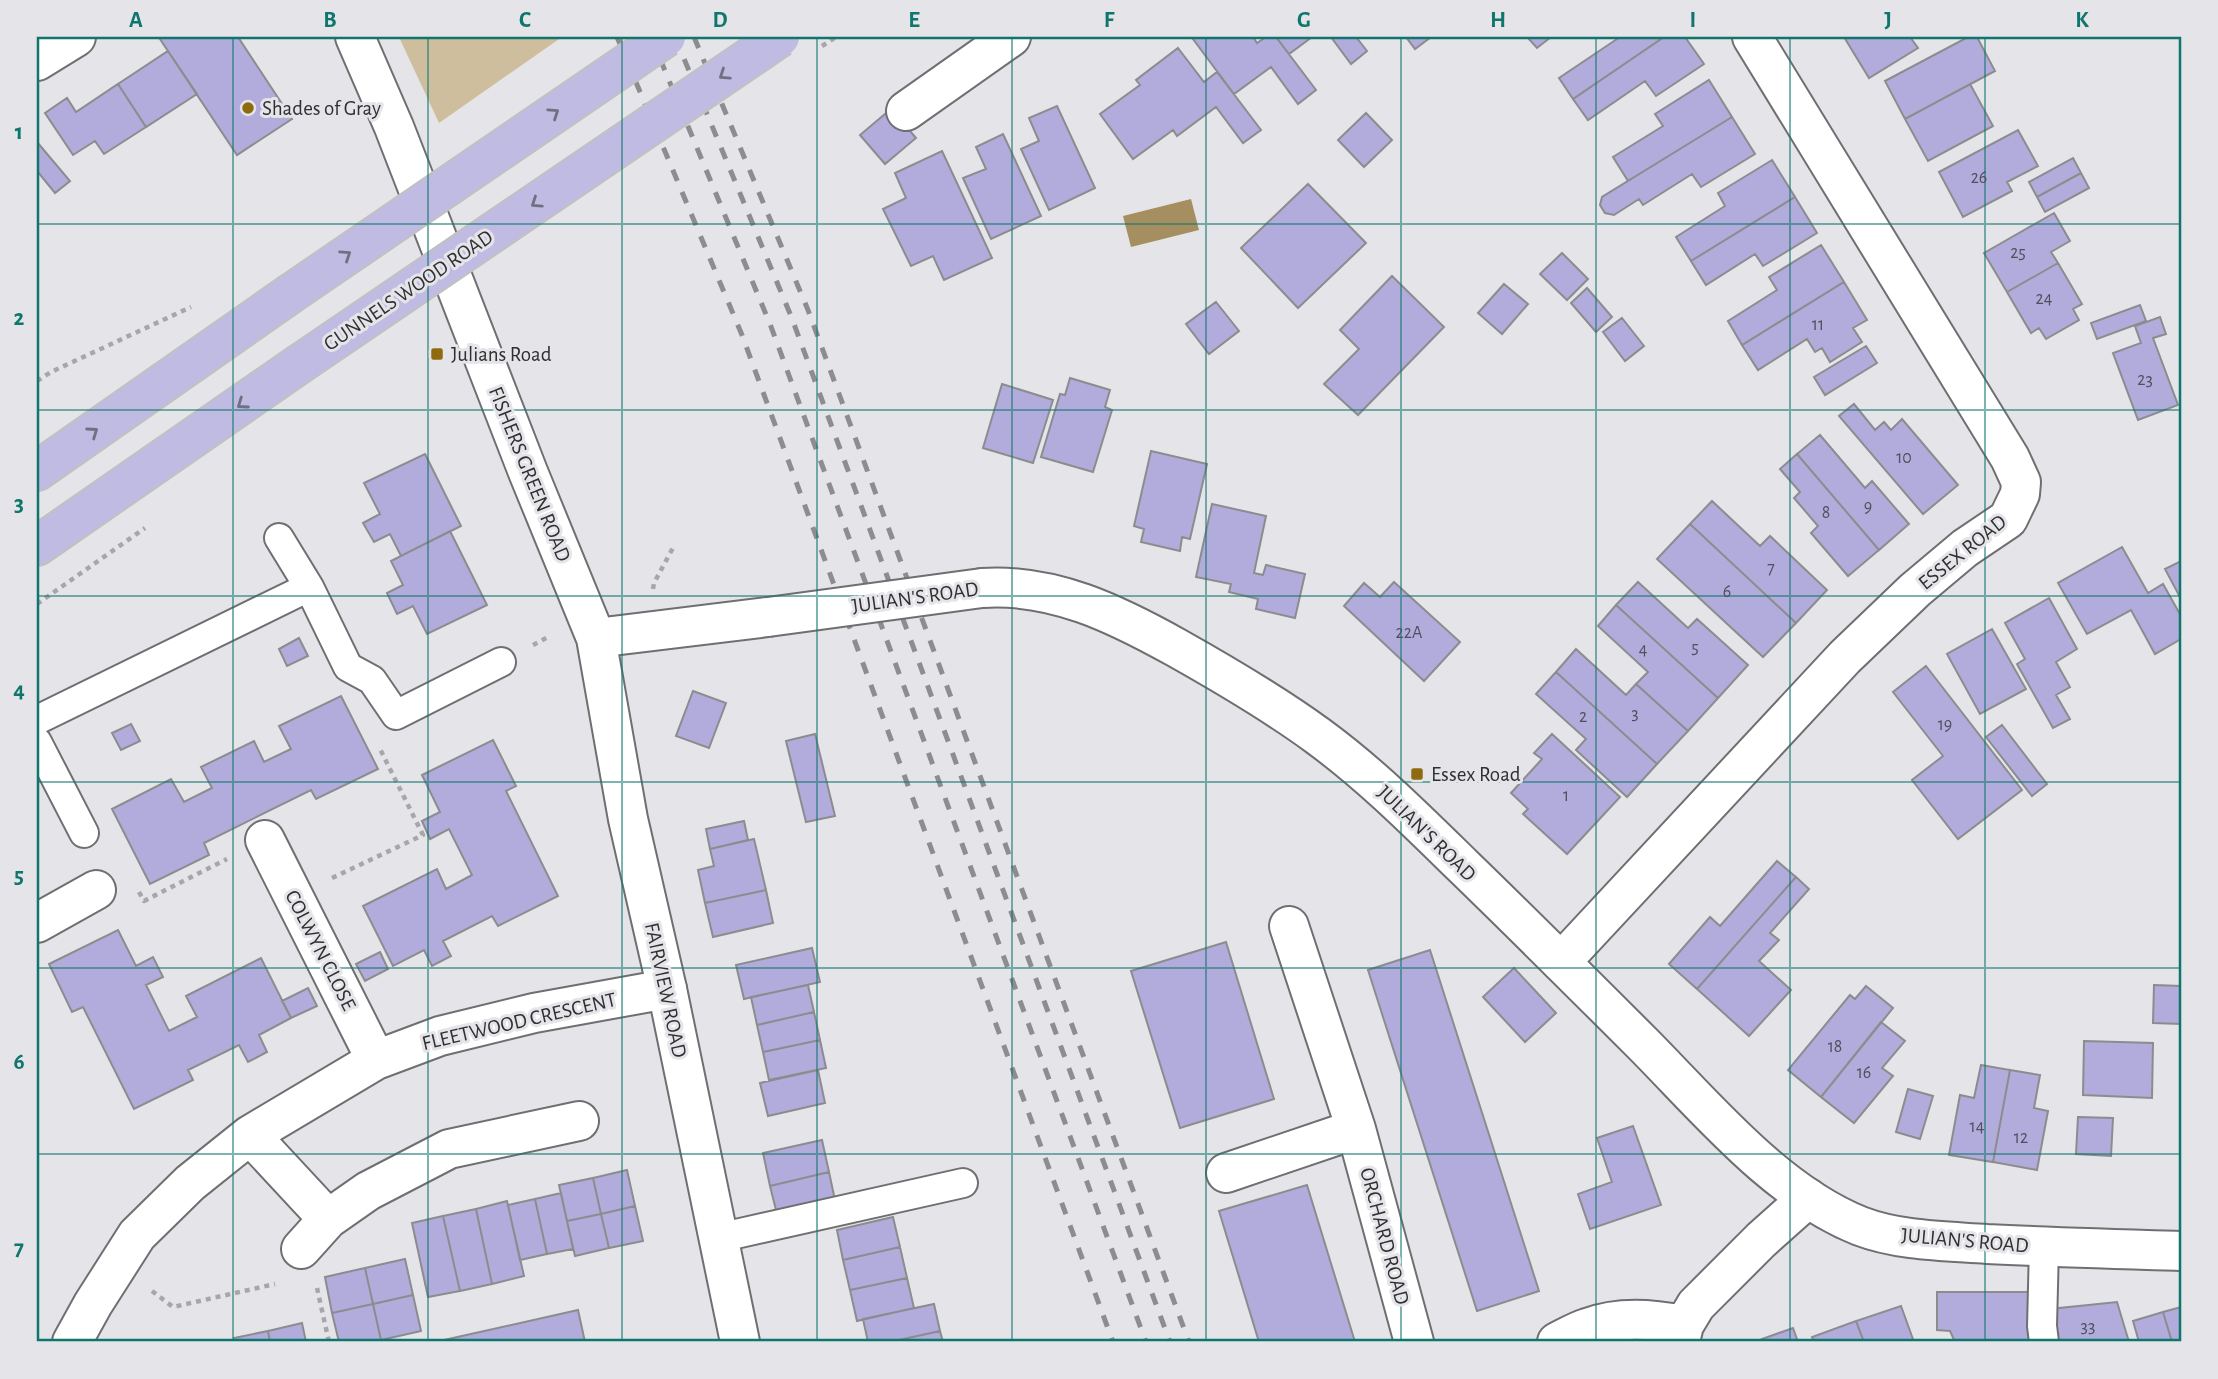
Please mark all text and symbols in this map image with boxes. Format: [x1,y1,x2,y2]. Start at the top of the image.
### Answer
text: A [129,9,143,32]
text: B [323,9,337,32]
text: C [519,9,531,32]
text: D [712,9,728,32]
text: E [908,9,920,32]
text: F [1104,9,1115,32]
text: G [1297,9,1311,32]
text: H [1490,9,1506,32]
text: I [1690,9,1696,32]
text: J [1884,9,1892,32]
text: K [2075,9,2089,32]
one-way arrow [719,67,732,79]
place label: Shades of Gray [262,98,381,119]
marker: Shades of Gray [240,100,256,116]
one-way arrow [546,109,559,121]
text: 1 [15,121,23,144]
house number: 26 [1971,169,1987,187]
one-way arrow [531,195,544,207]
street label: GUNNELS WOOD ROAD [320,226,497,355]
house number: 25 [2010,244,2026,262]
one-way arrow [339,250,352,263]
house number: 24 [2036,290,2053,308]
text: 2 [14,307,25,330]
house number: 11 [1812,316,1824,334]
place label: Julians Road [451,344,552,365]
marker: Julians Road [429,346,445,362]
house number: 23 [2137,371,2153,389]
street label: FISHERS GREEN ROAD [485,384,574,565]
one-way arrow [237,396,250,408]
one-way arrow [85,428,98,440]
house number: 10 [1896,449,1912,467]
text: 3 [14,493,24,516]
house number: 9 [1864,498,1872,516]
house number: 8 [1822,504,1830,522]
street label: ESSEX ROAD [1914,511,2010,594]
house number: 7 [1767,560,1775,578]
street label: JULIAN'S ROAD [850,578,980,617]
house number: 6 [1723,583,1731,601]
house number: 22A [1396,624,1423,642]
house number: 5 [1691,639,1699,657]
house number: 4 [1639,641,1648,659]
text: 4 [13,679,25,702]
house number: 3 [1631,705,1639,723]
house number: 2 [1579,708,1587,726]
house number: 19 [1938,716,1952,734]
place label: Essex Road [1431,764,1521,785]
marker: Essex Road [1409,766,1425,782]
street label: JULIAN'S ROAD [1373,782,1480,885]
house number: 1 [1563,787,1569,805]
text: 5 [14,865,24,888]
street label: COLWYN CLOSE [281,887,360,1014]
street label: FAIRVIEW ROAD [641,921,690,1060]
street label: FLEETWOOD CRESCENT [420,989,618,1054]
house number: 18 [1828,1038,1842,1056]
text: 6 [13,1051,25,1074]
house number: 16 [1857,1064,1871,1082]
house number: 14 [1970,1118,1985,1136]
house number: 12 [2014,1129,2028,1147]
street label: ORCHARD ROAD [1356,1165,1413,1307]
street label: JULIAN'S ROAD [1901,1224,2029,1257]
text: 7 [14,1237,24,1260]
house number: 33 [2081,1318,2095,1336]

